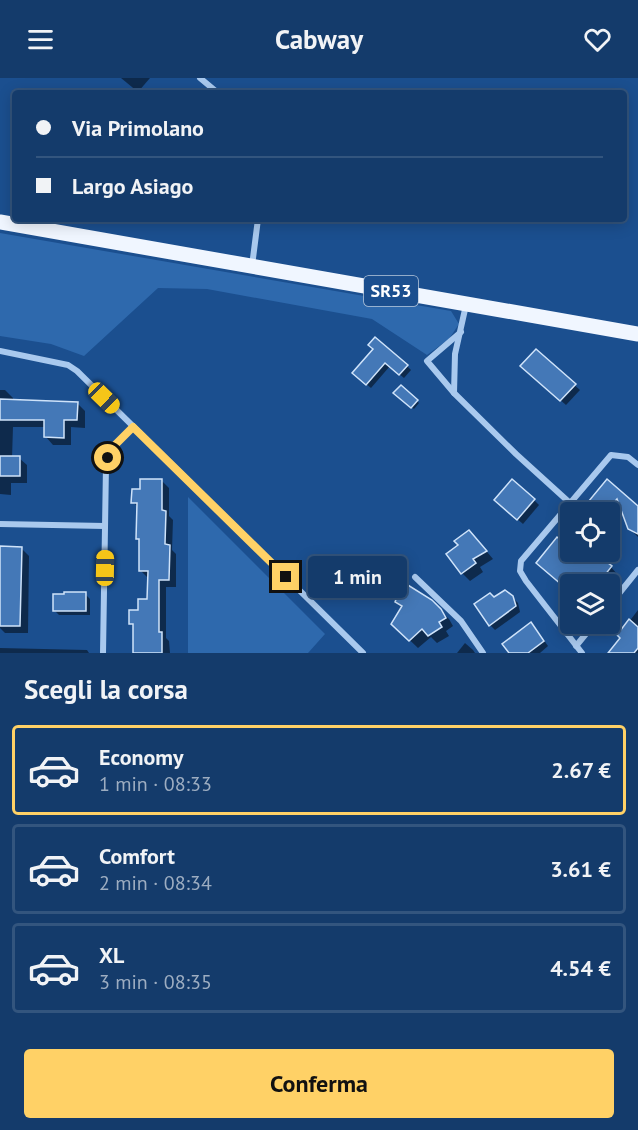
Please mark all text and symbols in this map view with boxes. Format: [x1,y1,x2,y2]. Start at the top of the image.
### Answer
text: Cabway [275,22,363,56]
icon: menu [24,23,57,56]
icon: heart [581,23,614,56]
text: Via Primolano [72,114,204,142]
text: Largo Asiago [72,172,193,200]
road number: SR53 [364,276,418,306]
car [85,379,123,417]
route start [94,444,121,471]
map controls [560,502,620,634]
button: locate [560,502,620,562]
car [96,550,114,586]
callout: 1 min [307,556,406,598]
route end [272,563,299,590]
text: 1 min [333,564,382,590]
button: layers [560,574,620,634]
text: Scegli la corsa [24,672,188,706]
icon: car [27,743,81,797]
text: Economy [99,743,183,771]
text: 2.67 € [551,756,611,784]
text: 1 min · 08:33 [99,771,212,797]
icon: car [27,842,81,896]
text: Comfort [99,842,175,870]
text: 3.61 € [550,855,611,883]
text: 2 min · 08:34 [99,870,212,896]
icon: car [27,941,81,995]
text: XL [99,941,124,969]
text: 4.54 € [550,954,611,982]
text: 3 min · 08:35 [99,969,212,995]
button: Conferma [24,1049,614,1118]

